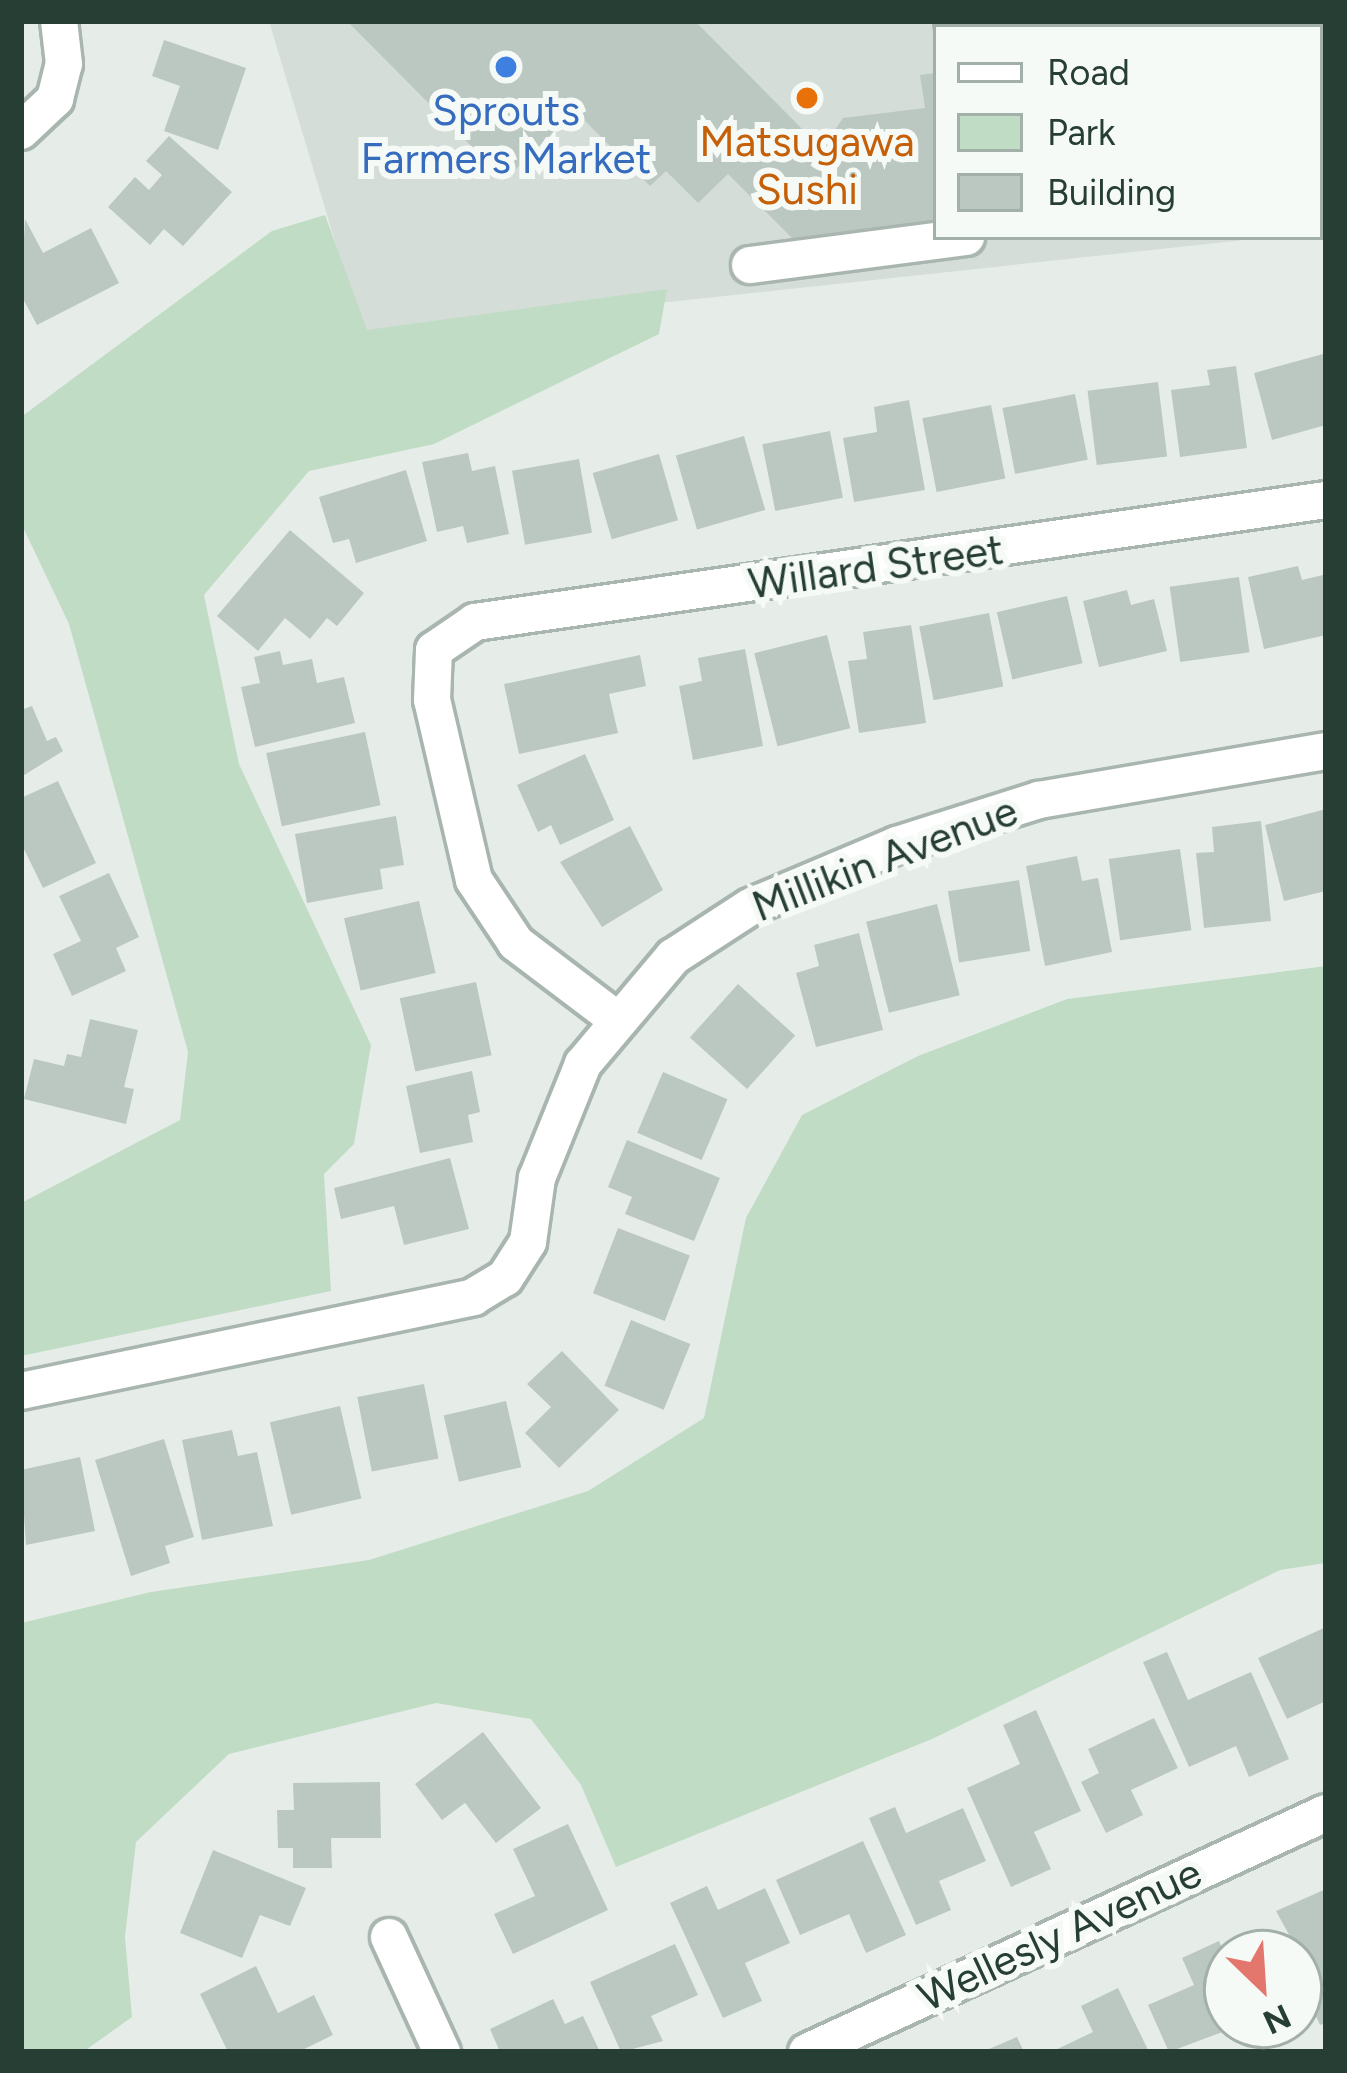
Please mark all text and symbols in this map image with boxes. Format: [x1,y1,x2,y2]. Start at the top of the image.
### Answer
legend [933,24,1323,240]
text: Road [1047,51,1130,94]
marker: Sprouts Farmers Market [493,54,519,80]
marker: Matsugawa Sushi [794,85,820,111]
place label: Sprouts Farmers Market [361,86,651,184]
text: Park [1047,111,1115,154]
place label: Matsugawa Sushi [699,117,915,216]
text: Building [1047,171,1176,214]
street label: Willard Street [745,524,1007,610]
street label: Millikin Avenue [746,785,1024,933]
street label: Wellesly Avenue [911,1847,1209,2023]
north arrow [1203,1929,1323,2049]
text: N [1257,1996,1297,2042]

